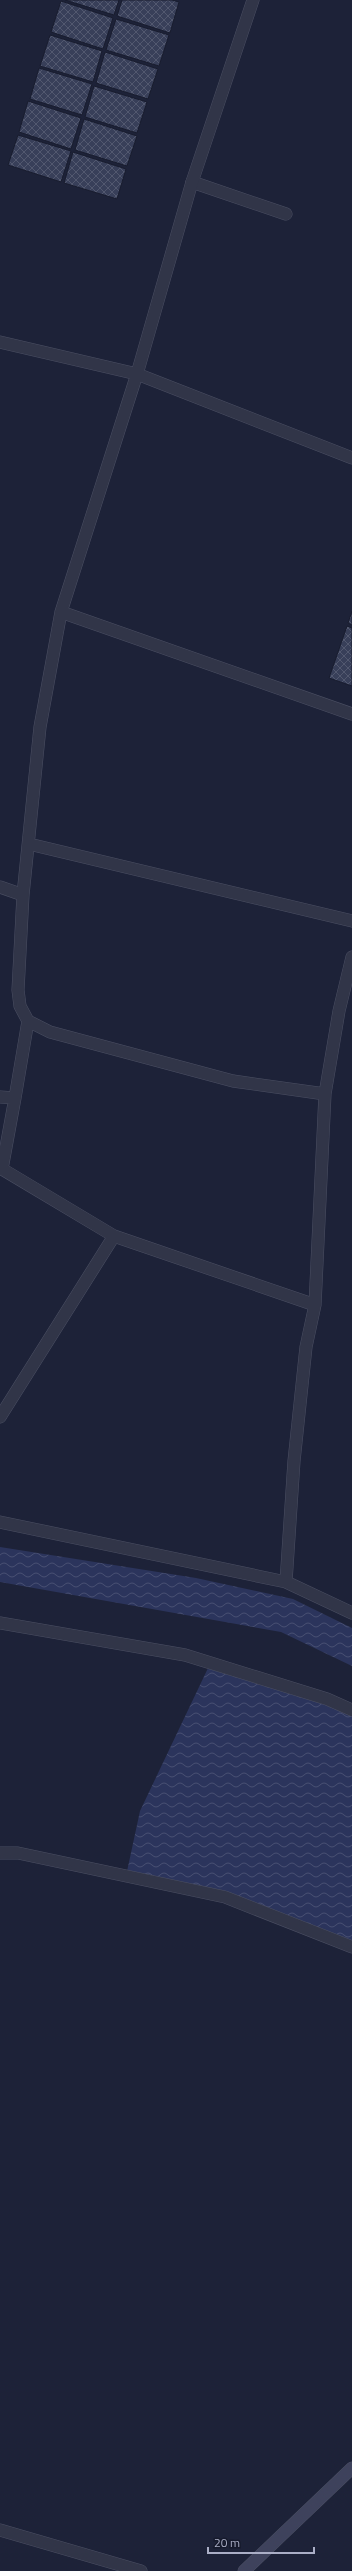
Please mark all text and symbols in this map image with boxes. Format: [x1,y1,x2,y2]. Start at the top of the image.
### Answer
scale bar [208,2529,314,2555]
text: 20 m [214,2533,240,2552]

